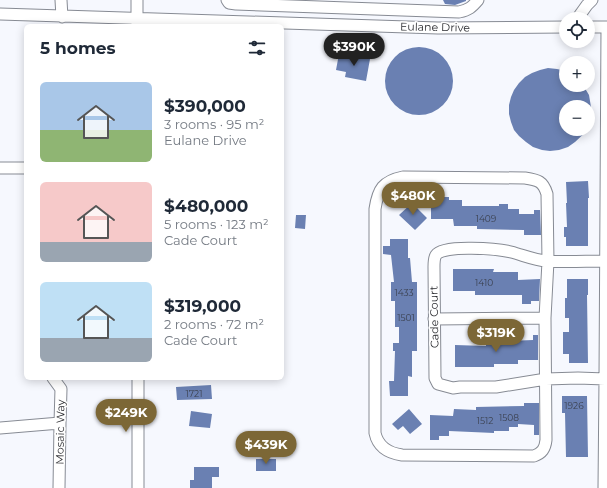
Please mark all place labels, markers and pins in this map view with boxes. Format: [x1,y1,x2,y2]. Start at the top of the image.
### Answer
pin: $390K [326,33,382,67]
pin: $480K [385,182,441,216]
pin: $319K [468,319,524,353]
pin: $249K [98,399,154,433]
pin: $439K [238,431,294,465]

